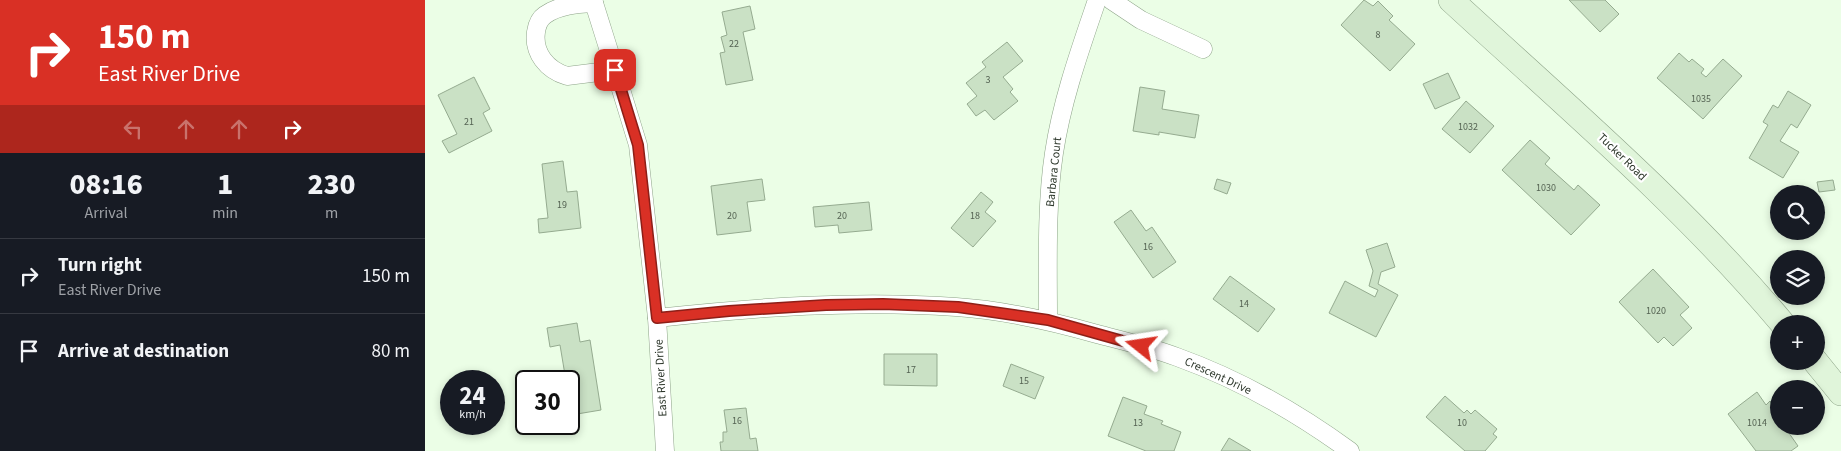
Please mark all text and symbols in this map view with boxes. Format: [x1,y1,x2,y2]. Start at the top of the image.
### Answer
text: 150 m [98,12,190,62]
icon: right [15,20,80,85]
house number: 8 [1376,28,1381,42]
house number: 22 [729,37,739,51]
pin [594,49,636,91]
icon: arrive [601,56,629,84]
text: East River Drive [98,58,240,90]
house number: 3 [986,73,991,87]
house number: 1035 [1691,92,1711,106]
icon: left [119,115,147,143]
icon: ahead [172,115,200,143]
icon: ahead [225,115,253,143]
icon: right [278,115,306,143]
house number: 21 [464,115,474,129]
house number: 1032 [1458,120,1478,134]
street label: Tucker Road [1594,129,1650,185]
street label: Barbara Court [1042,136,1066,208]
text: 08:16 [69,163,143,206]
text: 1 [217,163,233,206]
text: 230 [308,163,356,206]
house number: 1030 [1536,181,1556,195]
map controls [1770,185,1825,435]
button: search [1770,185,1825,240]
house number: 19 [557,198,567,212]
text: Arrival [85,202,128,224]
text: min [212,202,238,224]
text: m [325,202,338,224]
house number: 20 [727,209,737,223]
house number: 20 [837,209,847,223]
house number: 18 [970,209,980,223]
house number: 16 [1143,240,1153,254]
button: layers [1770,250,1825,305]
text: Turn right [58,252,142,279]
icon: right [15,262,43,290]
text: 150 m [362,263,410,290]
text: East River Drive [58,279,161,301]
house number: 14 [1239,297,1249,311]
house number: 1020 [1646,304,1666,318]
button: + [1770,315,1825,370]
position arrow [1114,319,1166,371]
icon: arrive [15,337,43,365]
text: Arrive at destination [58,338,229,365]
text: 80 m [372,338,410,365]
street label: East River Drive [650,339,672,417]
street label: Crescent Drive [1182,353,1254,399]
house number: 17 [906,363,916,377]
speed limit sign: 30 [515,370,580,435]
house number: 15 [1019,374,1029,388]
text: 24 [459,378,486,414]
button: − [1770,380,1825,435]
text: km/h [459,406,486,423]
house number: 16 [732,414,742,428]
house number: 13 [1133,416,1143,430]
house number: 10 [1457,416,1467,430]
house number: 1014 [1747,416,1767,430]

